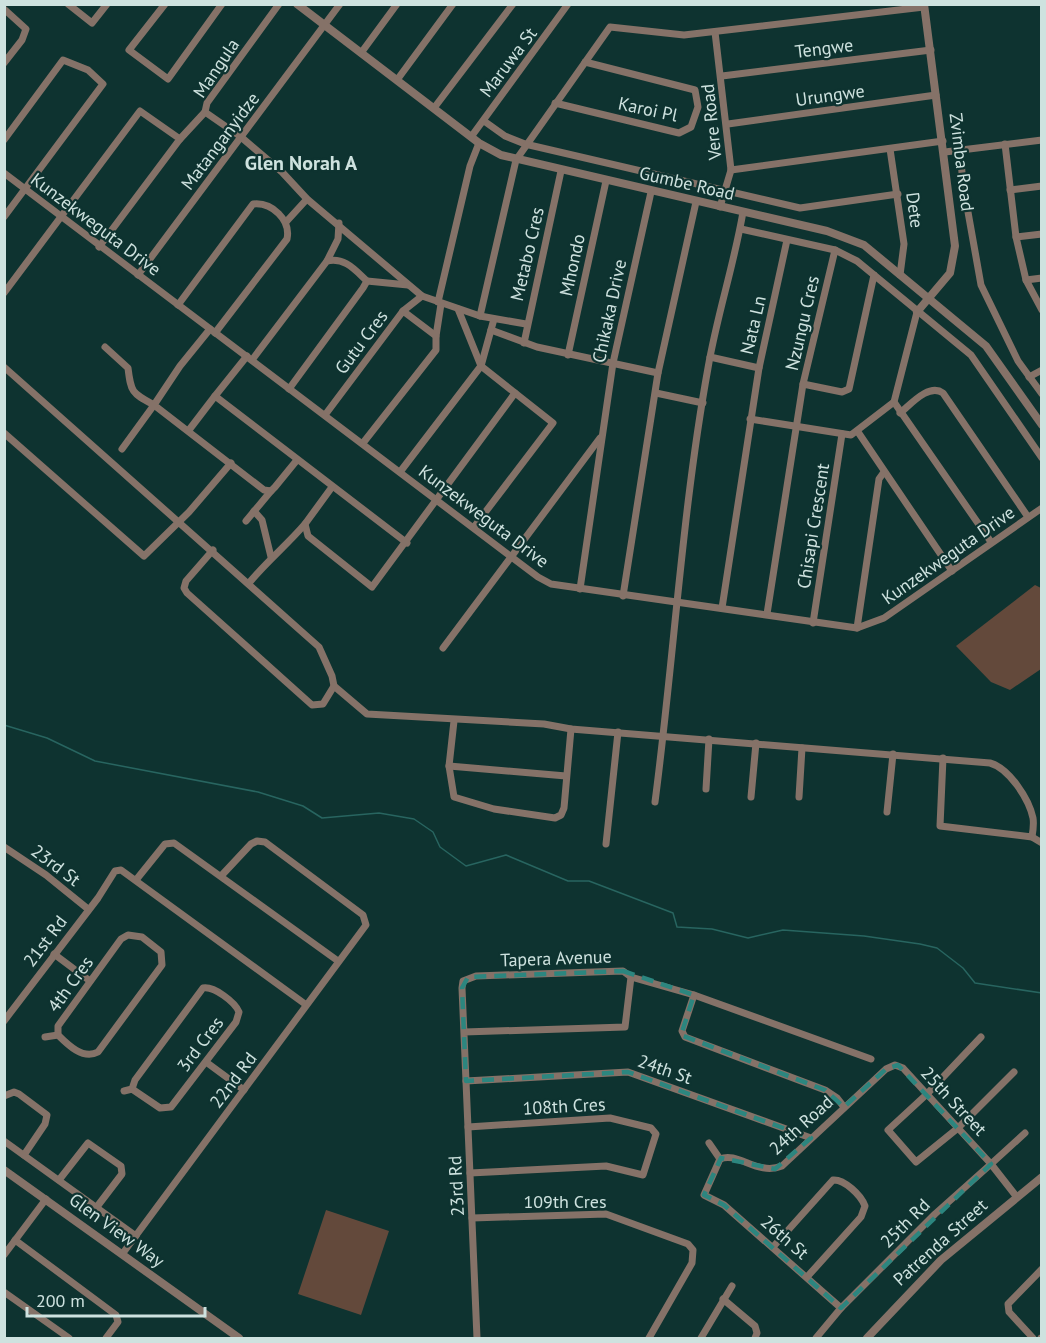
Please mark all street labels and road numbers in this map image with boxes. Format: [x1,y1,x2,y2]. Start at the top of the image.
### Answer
street label: Maruwa St [474,22,542,102]
street label: Tengwe [794,33,854,63]
street label: Mangula [188,34,244,102]
street label: Urungwe [794,79,866,111]
street label: Vere Road [696,83,727,162]
street label: Matanganyidze [176,88,264,194]
street label: Karoi Pl [616,92,681,127]
street label: Zvimba Road [945,111,979,213]
street label: Gumbe Road [637,161,737,205]
street label: Kunzekweguta Drive [26,168,166,280]
street label: Dete [901,191,929,229]
street label: Metabo Cres [505,205,549,303]
street label: Mhondo [554,232,590,298]
street label: Chikaka Drive [587,257,631,365]
street label: Nzungu Cres [780,273,824,373]
street label: Nata Ln [735,293,771,357]
street label: Gutu Cres [330,305,392,379]
street label: Kunzekweguta Drive [414,460,554,572]
street label: Chisapi Crescent [792,462,834,590]
street label: Kunzekweguta Drive [877,501,1019,609]
street label: 23rd St [27,839,85,891]
street label: 21st Rd [18,911,72,971]
street label: Tapera Avenue [500,945,612,971]
street label: 4th Cres [42,952,98,1016]
street label: 3rd Cres [172,1012,228,1076]
street label: 22nd Rd [204,1047,262,1113]
street label: 24th St [635,1049,695,1089]
street label: 25th Street [916,1062,992,1140]
street label: 24th Road [764,1090,838,1160]
street label: 108th Cres [522,1092,606,1120]
street label: 23rd Rd [443,1155,469,1217]
street label: Glen View Way [65,1188,170,1273]
street label: 109th Cres [524,1190,607,1213]
street label: 25th Rd [875,1193,935,1253]
street label: Patrenda Street [888,1194,992,1290]
street label: 26th St [756,1210,814,1264]

